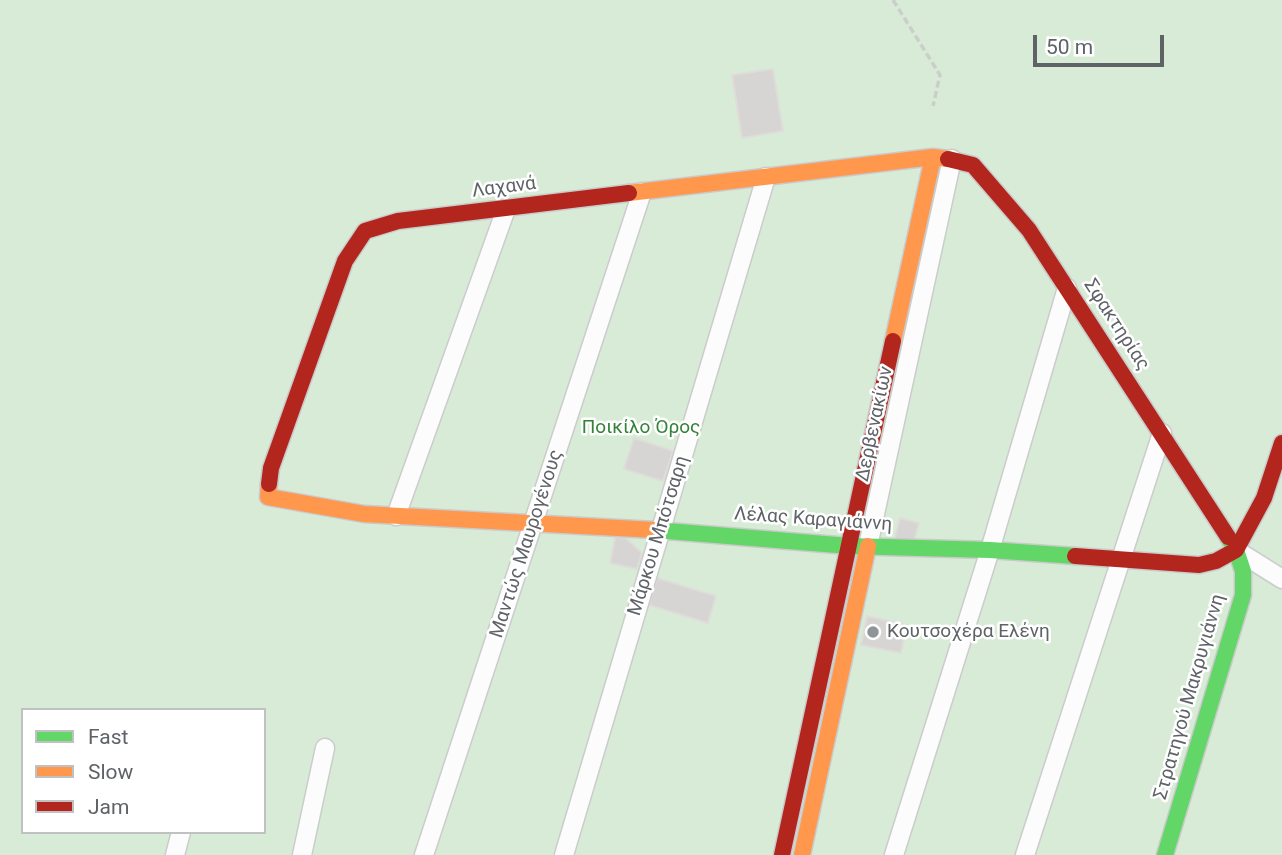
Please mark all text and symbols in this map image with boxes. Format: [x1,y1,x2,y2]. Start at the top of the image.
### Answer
scale bar [1037,21,1168,65]
text: 50 m [1046,35,1093,59]
street label: Λαχανά [471,173,537,203]
street label: Σφακτηρίας [1078,275,1154,375]
street label: Δερβενακίων [852,364,898,484]
park label: Ποικίλο Όρος [582,417,700,439]
street label: Μαντώς Μαυρογένους [486,447,568,641]
street label: Μάρκου Μπότσαρη [624,453,694,619]
street label: Λέλας Καραγιάννη [733,503,893,537]
street label: Στρατηγού Μακρυγιάννη [1150,592,1230,802]
place label: Κουτσοχέρα Ελένη [887,621,1050,643]
marker: Κουτσοχέρα Ελένη [865,624,881,640]
legend [21,708,266,834]
text: Fast [88,725,128,749]
text: Slow [88,760,133,784]
text: Jam [88,795,129,819]

